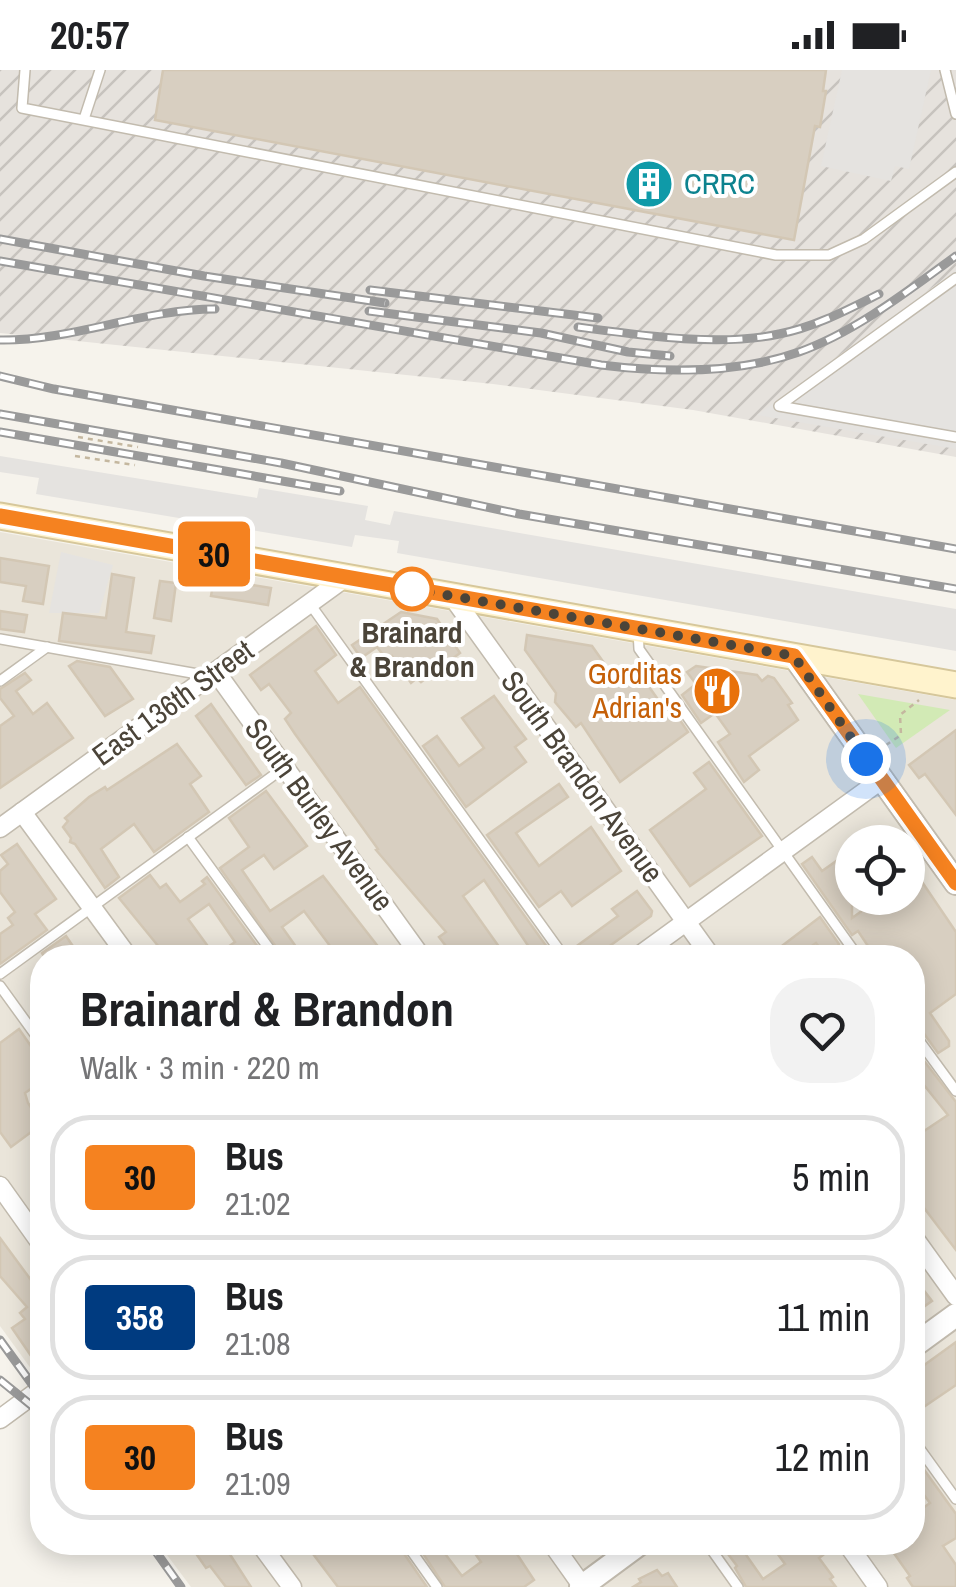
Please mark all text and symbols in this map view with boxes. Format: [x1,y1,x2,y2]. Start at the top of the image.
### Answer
text: 20:57 [50,10,130,61]
building icon: CRRC [623,158,675,210]
place label: CRRC [684,163,755,203]
line badge: 30 [169,522,259,586]
text: 30 [198,531,230,578]
marker: Brainard & Brandon [391,568,433,610]
place label: Brainard & Brandon [349,612,475,686]
street label: East 136th Street [84,630,261,774]
place label: Gorditas Adrian's [588,653,682,727]
street label: South Brandon Avenue [492,662,673,890]
restaurant icon: Gorditas Adrian's [691,665,743,717]
street label: South Burley Avenue [236,710,403,919]
your location [841,734,891,784]
map controls [835,825,925,915]
button: locate [835,825,925,915]
text: Brainard & Brandon [80,976,454,1041]
button: heart [770,978,875,1083]
text: Walk · 3 min · 220 m [80,1046,320,1089]
text: Bus [225,1131,284,1182]
text: 5 min [792,1152,870,1203]
text: 30 [124,1154,156,1201]
text: 21:02 [225,1182,291,1225]
text: Bus [225,1271,284,1322]
text: 11 min [777,1292,870,1343]
text: 358 [116,1294,164,1341]
text: 21:08 [225,1322,291,1365]
text: Bus [225,1411,284,1462]
text: 12 min [775,1432,870,1483]
text: 30 [124,1434,156,1481]
text: 21:09 [225,1462,291,1505]

